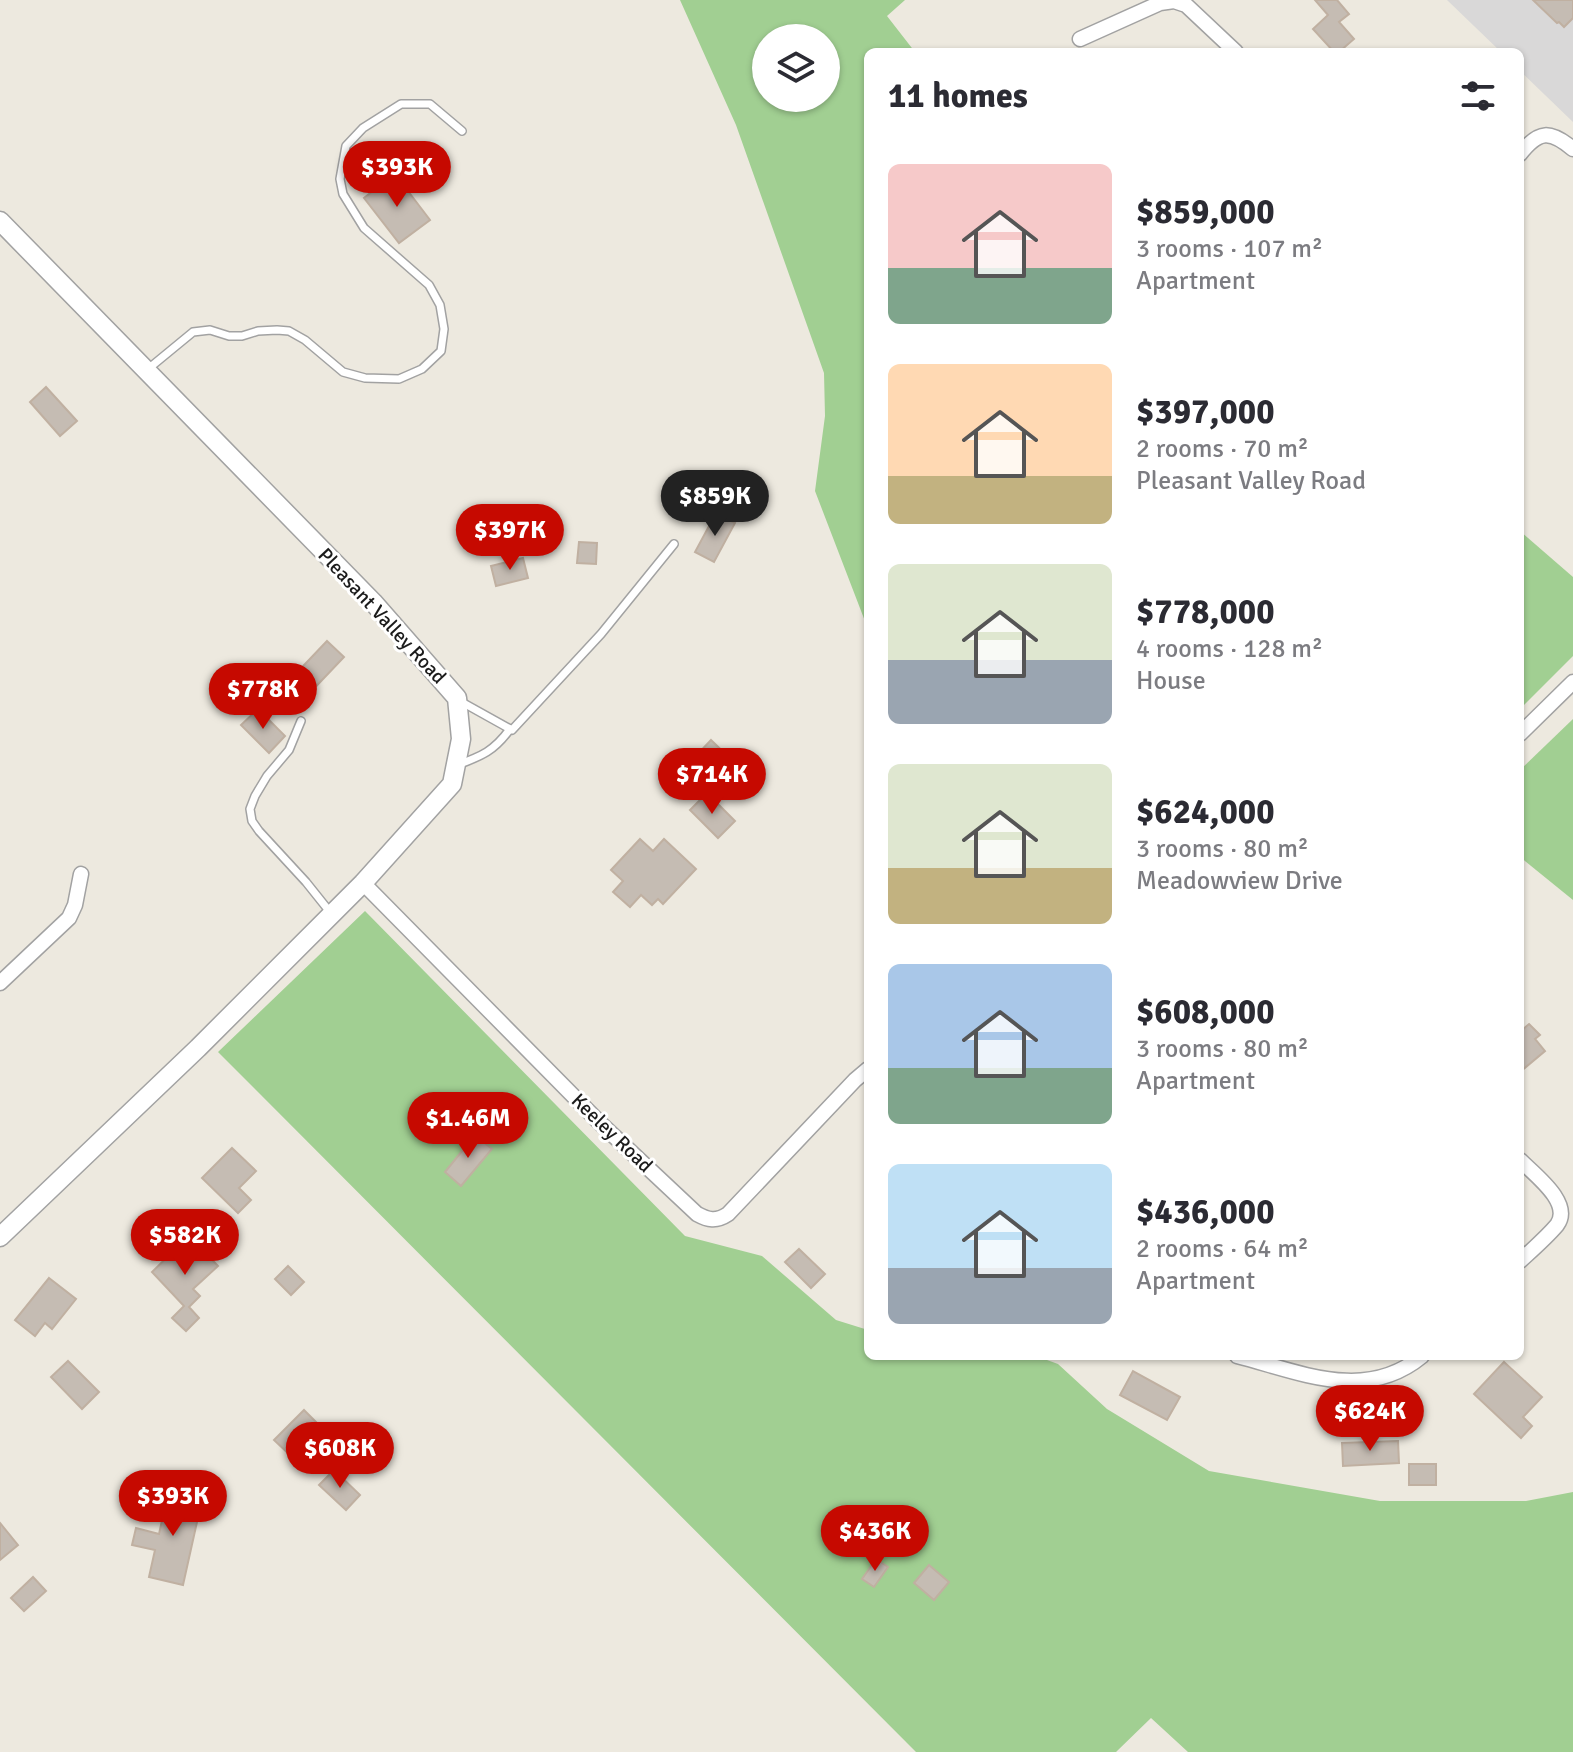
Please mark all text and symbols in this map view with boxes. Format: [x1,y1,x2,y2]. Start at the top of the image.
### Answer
map controls [752,24,840,112]
button: layers [752,24,840,112]
icon: filters [1456,74,1500,118]
text: 11 homes [888,75,1028,117]
pin: $393K [341,141,453,209]
text: $393K [361,151,433,183]
text: $859,000 [1136,191,1275,233]
icon: home [952,196,1048,292]
text: 3 rooms · 107 m² [1136,233,1323,265]
text: Apartment [1136,265,1255,297]
text: $397,000 [1136,391,1275,433]
icon: home [952,396,1048,492]
text: 2 rooms · 70 m² [1136,433,1309,465]
text: Pleasant Valley Road [1136,465,1366,497]
pin: $859K [659,470,771,538]
text: $859K [679,480,751,512]
pin: $397K [454,504,566,572]
text: $397K [474,514,546,546]
street label: Pleasant Valley Road [313,543,451,689]
text: $778,000 [1136,591,1275,633]
icon: home [952,596,1048,692]
text: 4 rooms · 128 m² [1136,633,1323,665]
pin: $778K [207,663,319,731]
text: House [1136,665,1206,697]
text: $778K [227,673,299,705]
pin: $714K [656,748,768,816]
text: $714K [676,758,748,790]
text: $624,000 [1136,791,1275,833]
icon: home [952,796,1048,892]
text: 3 rooms · 80 m² [1136,833,1309,865]
text: Meadowview Drive [1136,865,1343,897]
text: $608,000 [1136,991,1275,1033]
icon: home [952,996,1048,1092]
text: 3 rooms · 80 m² [1136,1033,1309,1065]
text: Apartment [1136,1065,1255,1097]
street label: Keeley Road [566,1088,658,1178]
pin: $1.46M [403,1092,533,1160]
text: $1.46M [425,1102,511,1134]
text: $436,000 [1136,1191,1275,1233]
icon: home [952,1196,1048,1292]
pin: $582K [129,1209,241,1277]
text: $582K [149,1219,221,1251]
text: 2 rooms · 64 m² [1136,1233,1309,1265]
text: Apartment [1136,1265,1255,1297]
pin: $624K [1314,1385,1426,1453]
text: $624K [1334,1395,1406,1427]
pin: $608K [284,1422,396,1490]
text: $608K [304,1432,376,1464]
pin: $393K [117,1470,229,1538]
text: $393K [137,1480,209,1512]
pin: $436K [819,1505,931,1573]
text: $436K [839,1515,911,1547]

